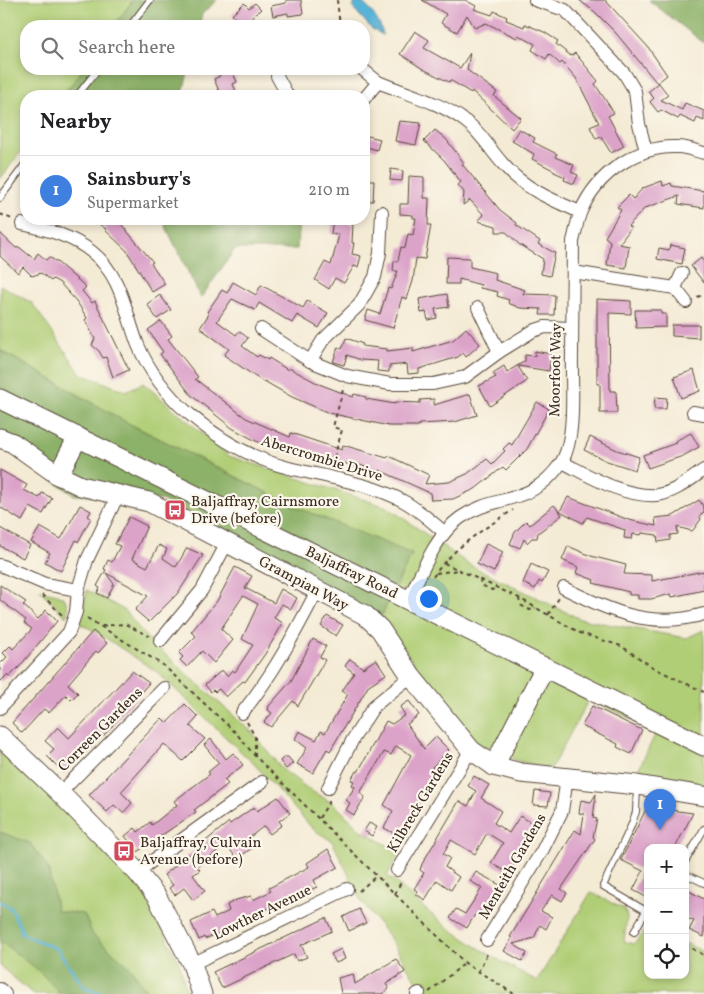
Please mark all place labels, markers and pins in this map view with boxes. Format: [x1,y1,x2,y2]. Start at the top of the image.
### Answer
place label: Baljaffray, Cairnsmore Drive (before) [191,492,339,530]
bus stop icon: Baljaffray, Cairnsmore Drive (before) [163,498,187,522]
pin: 1 [644,789,676,830]
place label: Baljaffray, Culvain Avenue (before) [140,833,262,871]
bus stop icon: Baljaffray, Culvain Avenue (before) [112,839,136,863]

